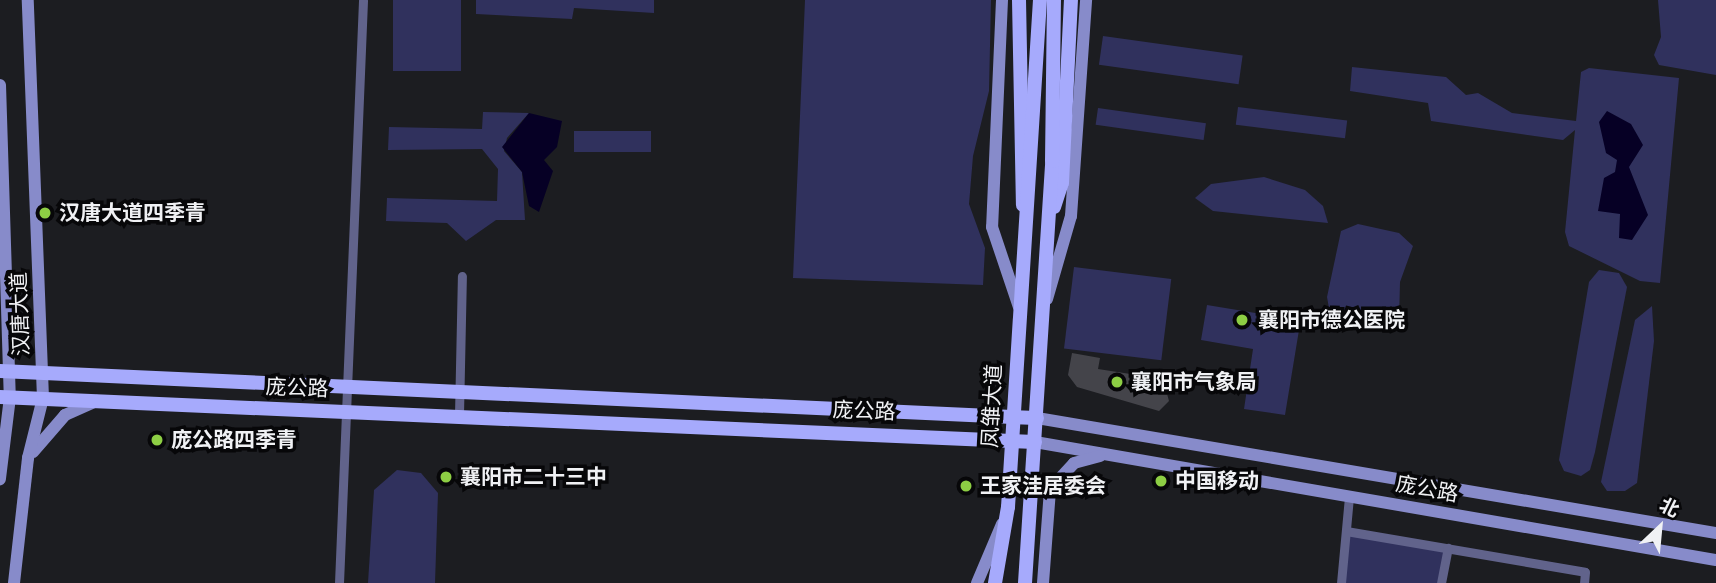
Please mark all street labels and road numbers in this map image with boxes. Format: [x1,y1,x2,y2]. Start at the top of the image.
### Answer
street label: 汉唐大道 [6,272,34,356]
street label: 凤雏大道 [977,363,1007,449]
street label: 庞公路 [265,374,329,402]
street label: 庞公路 [832,397,896,425]
street label: 庞公路 [1394,471,1460,507]

